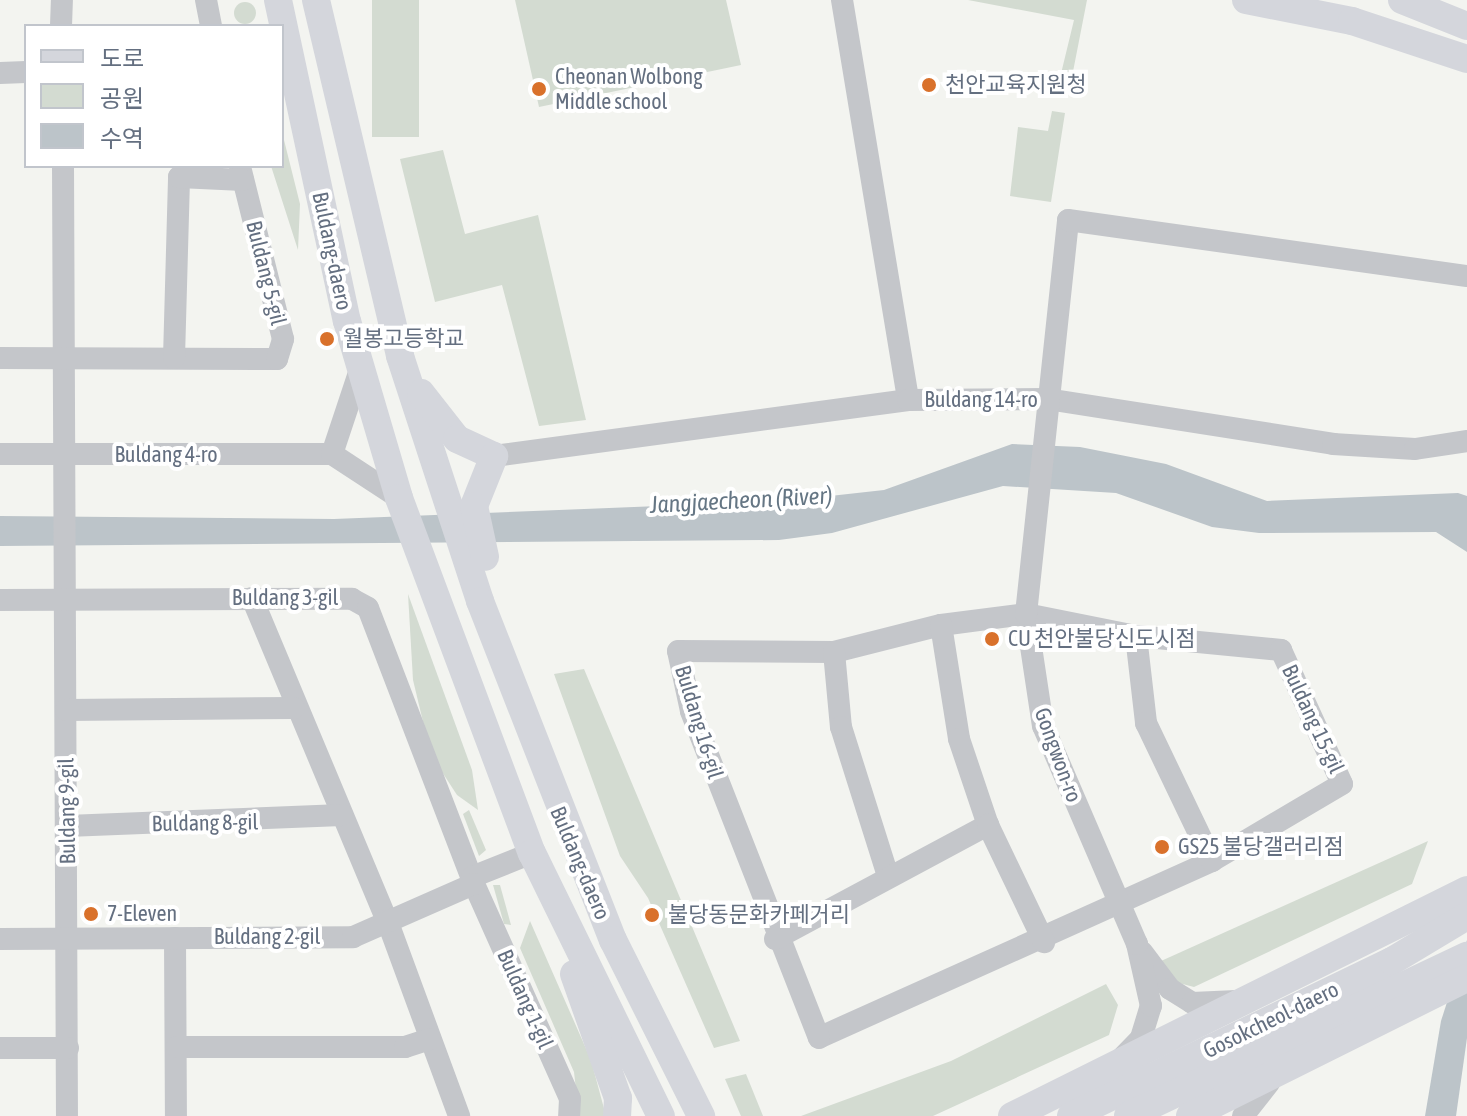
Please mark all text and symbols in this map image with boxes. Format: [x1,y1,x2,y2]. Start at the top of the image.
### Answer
legend [24,24,284,168]
text: 도로 [100,45,144,72]
place label: Cheonan Wolbong Middle school [555,63,703,114]
place label: 천안교육지원청 [945,72,1087,98]
marker: 천안교육지원청 [920,76,938,94]
marker: Cheonan Wolbong Middle school [530,80,548,98]
text: 공원 [100,85,144,112]
text: 수역 [100,125,144,152]
street label: Buldang-daero [307,189,357,313]
street label: Buldang 5-gil [240,218,292,328]
place label: 월봉고등학교 [343,326,464,352]
marker: 월봉고등학교 [318,330,336,348]
street label: Buldang 14-ro [924,387,1038,413]
street label: Buldang 4-ro [114,442,218,468]
water label: Jangjaecheon (River) [649,481,833,519]
street label: Buldang 3-gil [232,585,338,611]
place label: CU 천안불당신도시점 [1008,626,1196,652]
marker: CU 천안불당신도시점 [983,630,1001,648]
street label: Buldang 15-gil [1276,660,1350,778]
street label: Buldang 16-gil [669,662,729,782]
street label: Gongwon-ro [1029,704,1087,806]
street label: Buldang 9-gil [53,757,81,865]
street label: Buldang-daero [544,802,616,924]
street label: Buldang 8-gil [151,809,259,837]
place label: GS25 불당갤러리점 [1178,834,1344,860]
marker: GS25 불당갤러리점 [1153,838,1171,856]
place label: 7-Eleven [107,901,177,927]
place label: 불당동문화카페거리 [668,902,850,928]
marker: 7-Eleven [82,905,100,923]
marker: 불당동문화카페거리 [643,906,661,924]
street label: Buldang 2-gil [214,924,320,950]
street label: Buldang 1-gil [491,945,559,1053]
street label: Gosokcheol-daero [1199,976,1343,1064]

